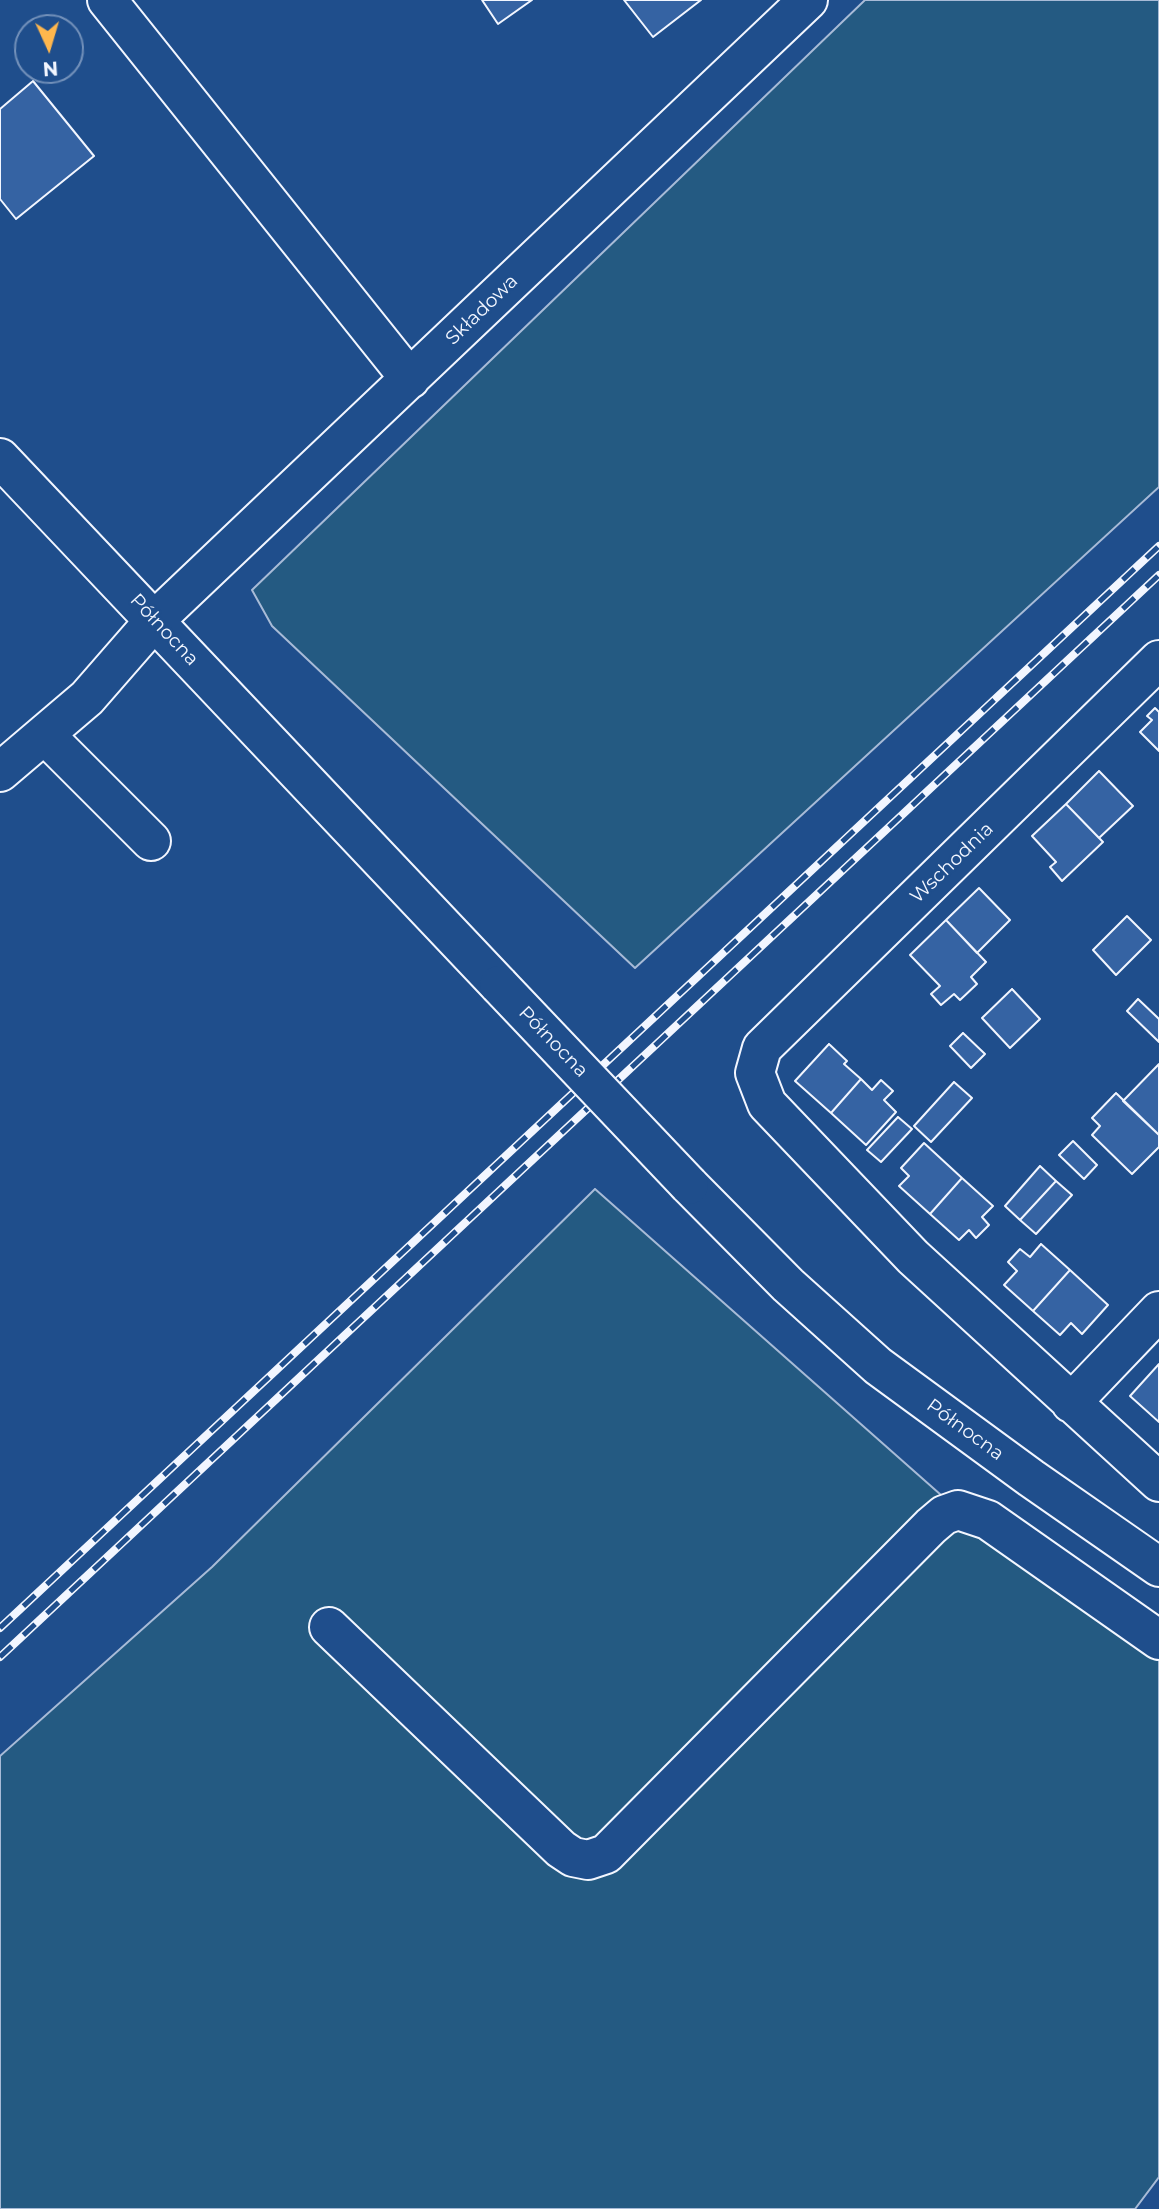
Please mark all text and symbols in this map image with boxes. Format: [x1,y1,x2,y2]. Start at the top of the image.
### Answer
north arrow [14,14,84,84]
text: N [42,56,59,80]
street label: Składowa [441,270,523,350]
street label: Północna [125,589,203,671]
street label: Wschodnia [906,818,998,908]
street label: Północna [513,1002,593,1082]
street label: Północna [922,1394,1008,1466]

